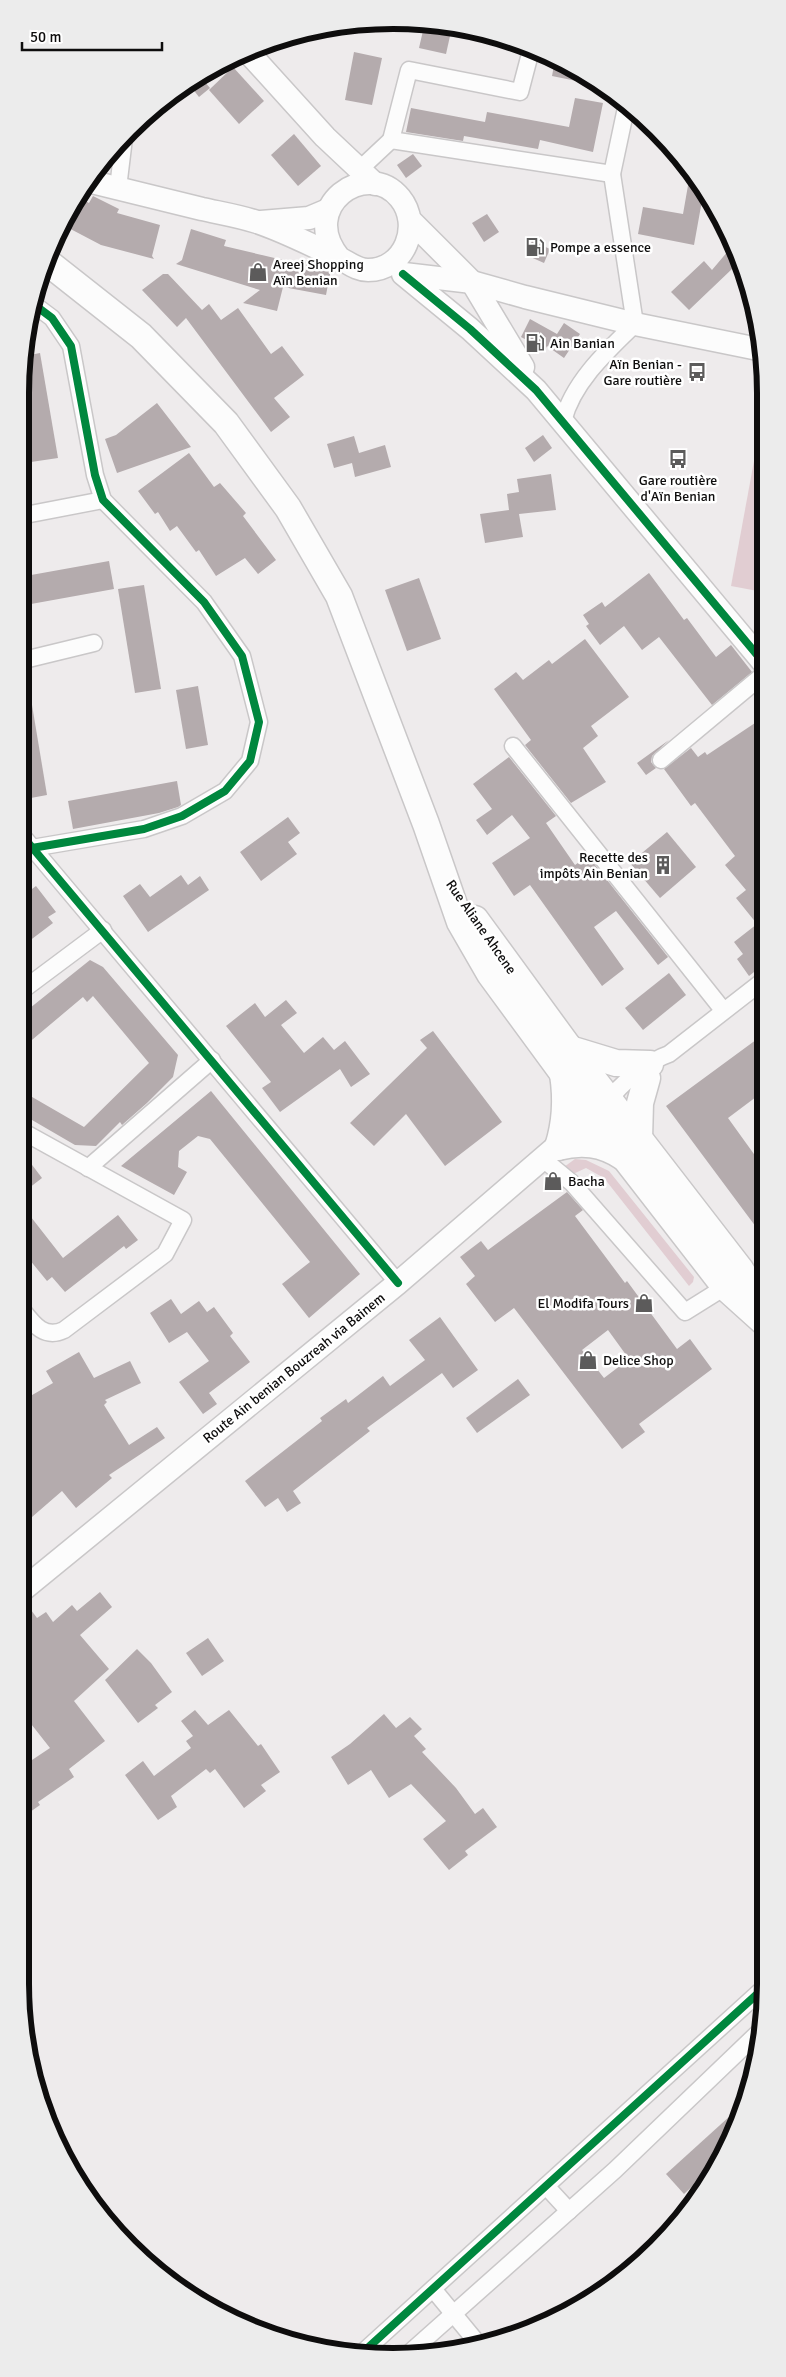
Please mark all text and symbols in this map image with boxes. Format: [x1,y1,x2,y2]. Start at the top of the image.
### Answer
scale bar [22,20,162,52]
text: 50 m [30,28,61,46]
fuel station icon: Pompe a essence [524,236,546,258]
place label: Pompe a essence [550,239,651,256]
place label: Areej Shopping Aïn Benian [273,256,364,289]
shop icon: Areej Shopping Aïn Benian [247,261,269,283]
fuel station icon: Ain Banian [524,332,546,354]
place label: Ain Banian [550,335,615,352]
place label: Aïn Benian - Gare routière [603,356,682,389]
bus stop icon: Aïn Benian - Gare routière [686,361,708,383]
bus stop icon: Gare routière d'Aïn Benian [667,448,689,470]
place label: Gare routière d'Aïn Benian [639,472,717,505]
place label: Recette des impôts Ain Benian [540,849,648,882]
building icon: Recette des impôts Ain Benian [652,854,674,876]
street label: Rue Aliane Ahcene [442,877,520,977]
shop icon: Bacha [542,1170,564,1192]
place label: Bacha [568,1173,605,1190]
street label: Route Ain benian Bouzreah via Bainem [199,1289,389,1447]
shop icon: El Modifa Tours [633,1292,655,1314]
place label: El Modifa Tours [537,1295,629,1312]
shop icon: Delice Shop [577,1349,599,1371]
place label: Delice Shop [603,1352,674,1369]

